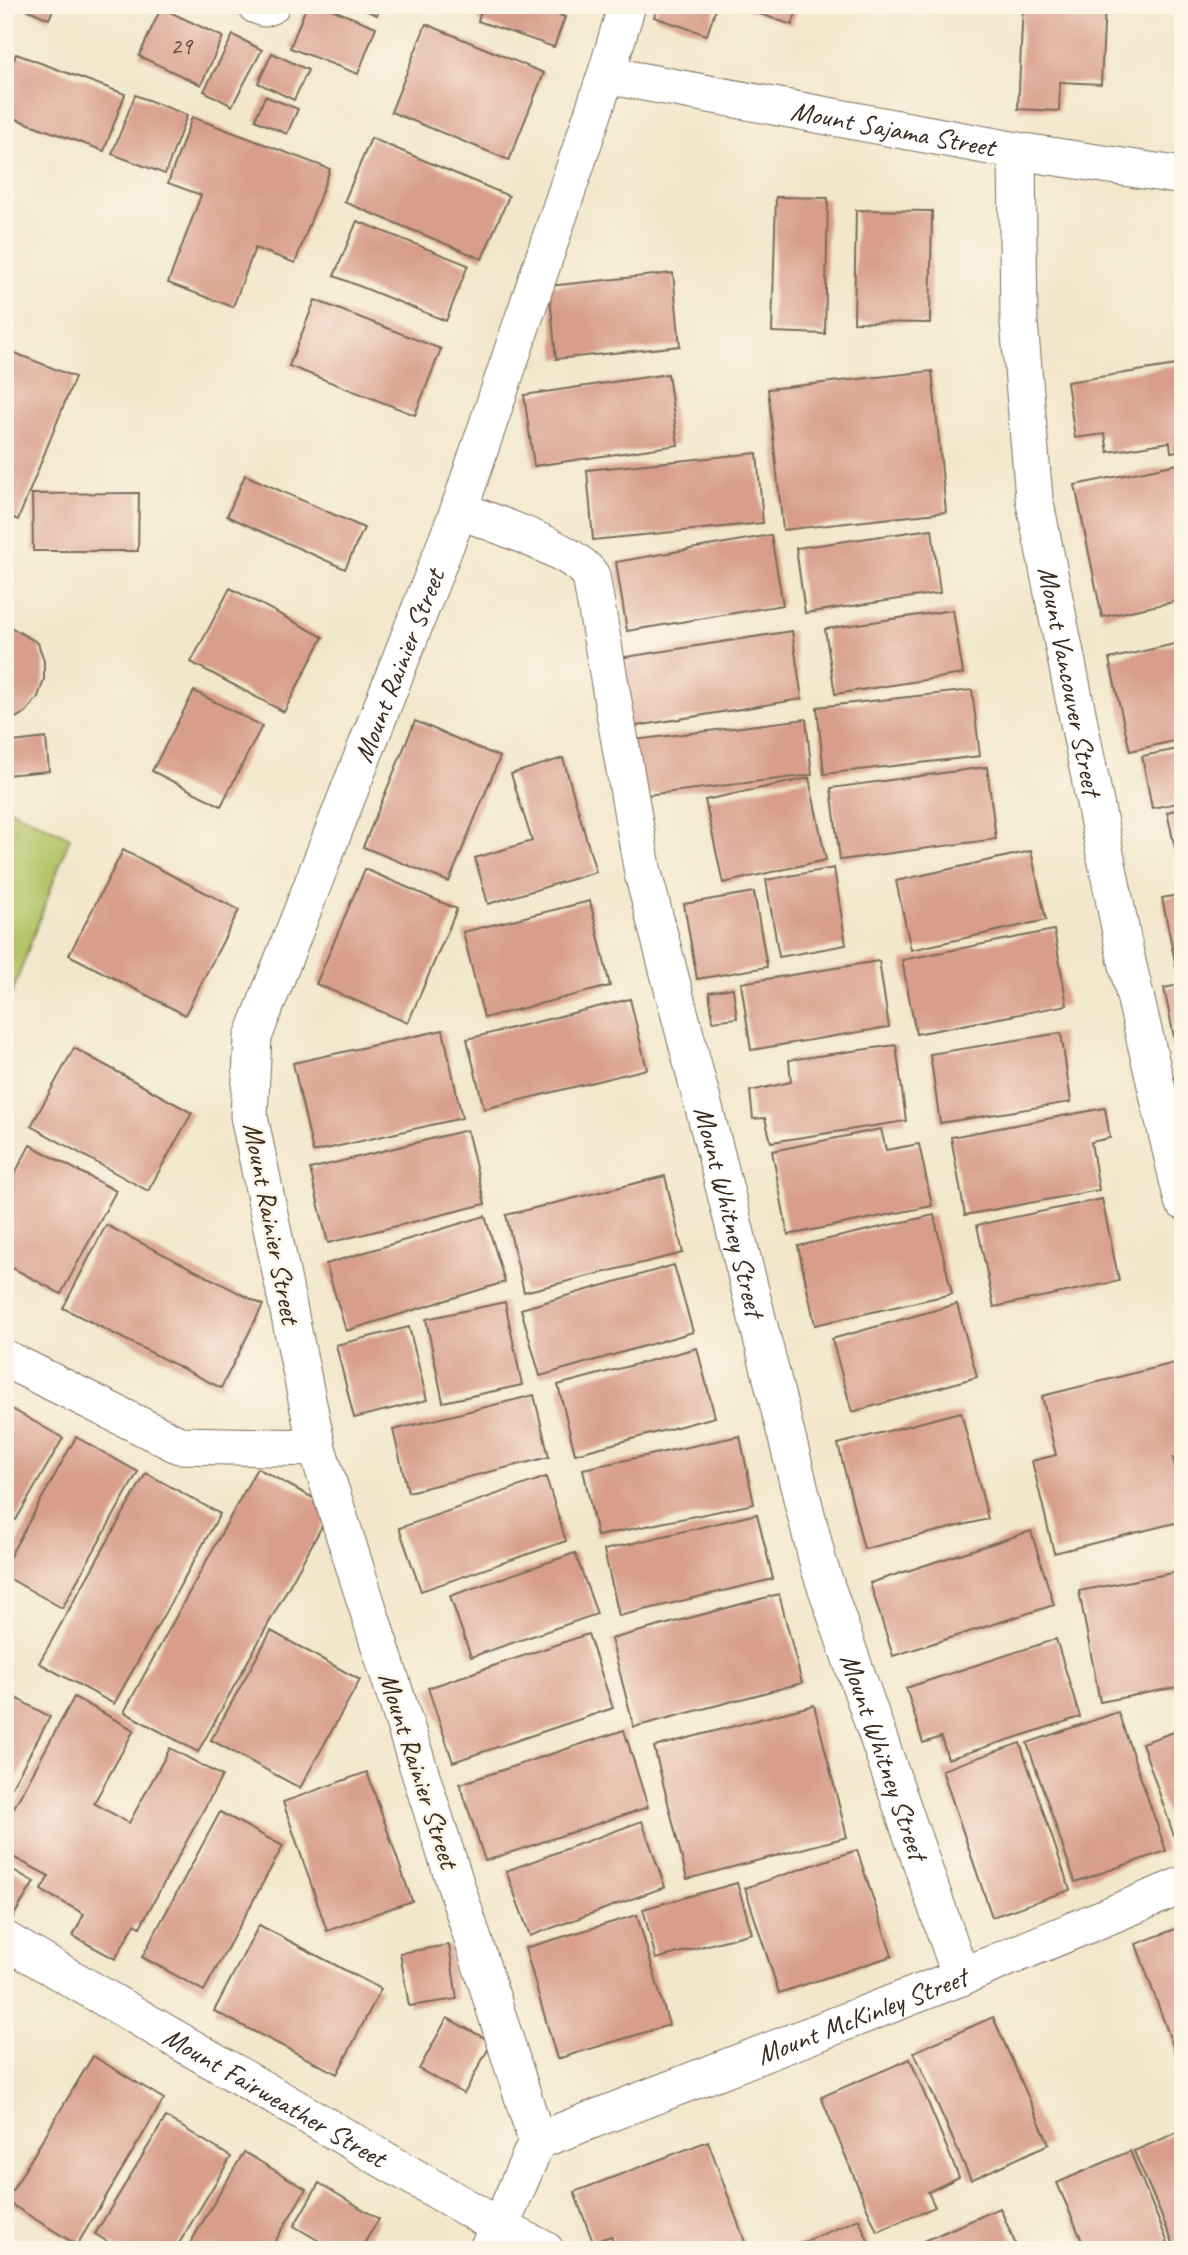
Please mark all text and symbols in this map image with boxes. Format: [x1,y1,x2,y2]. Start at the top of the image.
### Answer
house number: 29 [170,31,194,61]
street label: Mount Sajama Street [788,92,1000,165]
street label: Mount Rainier Street [345,562,453,767]
street label: Mount Vancouver Street [1031,563,1111,802]
street label: Mount Whitney Street [687,1102,774,1324]
street label: Mount Rainier Street [235,1120,309,1329]
street label: Mount Whitney Street [833,1649,938,1868]
street label: Mount Rainier Street [371,1668,468,1875]
street label: Mount McKinley Street [751,1958,975,2072]
street label: Mount Fairweather Street [157,2018,395,2176]

